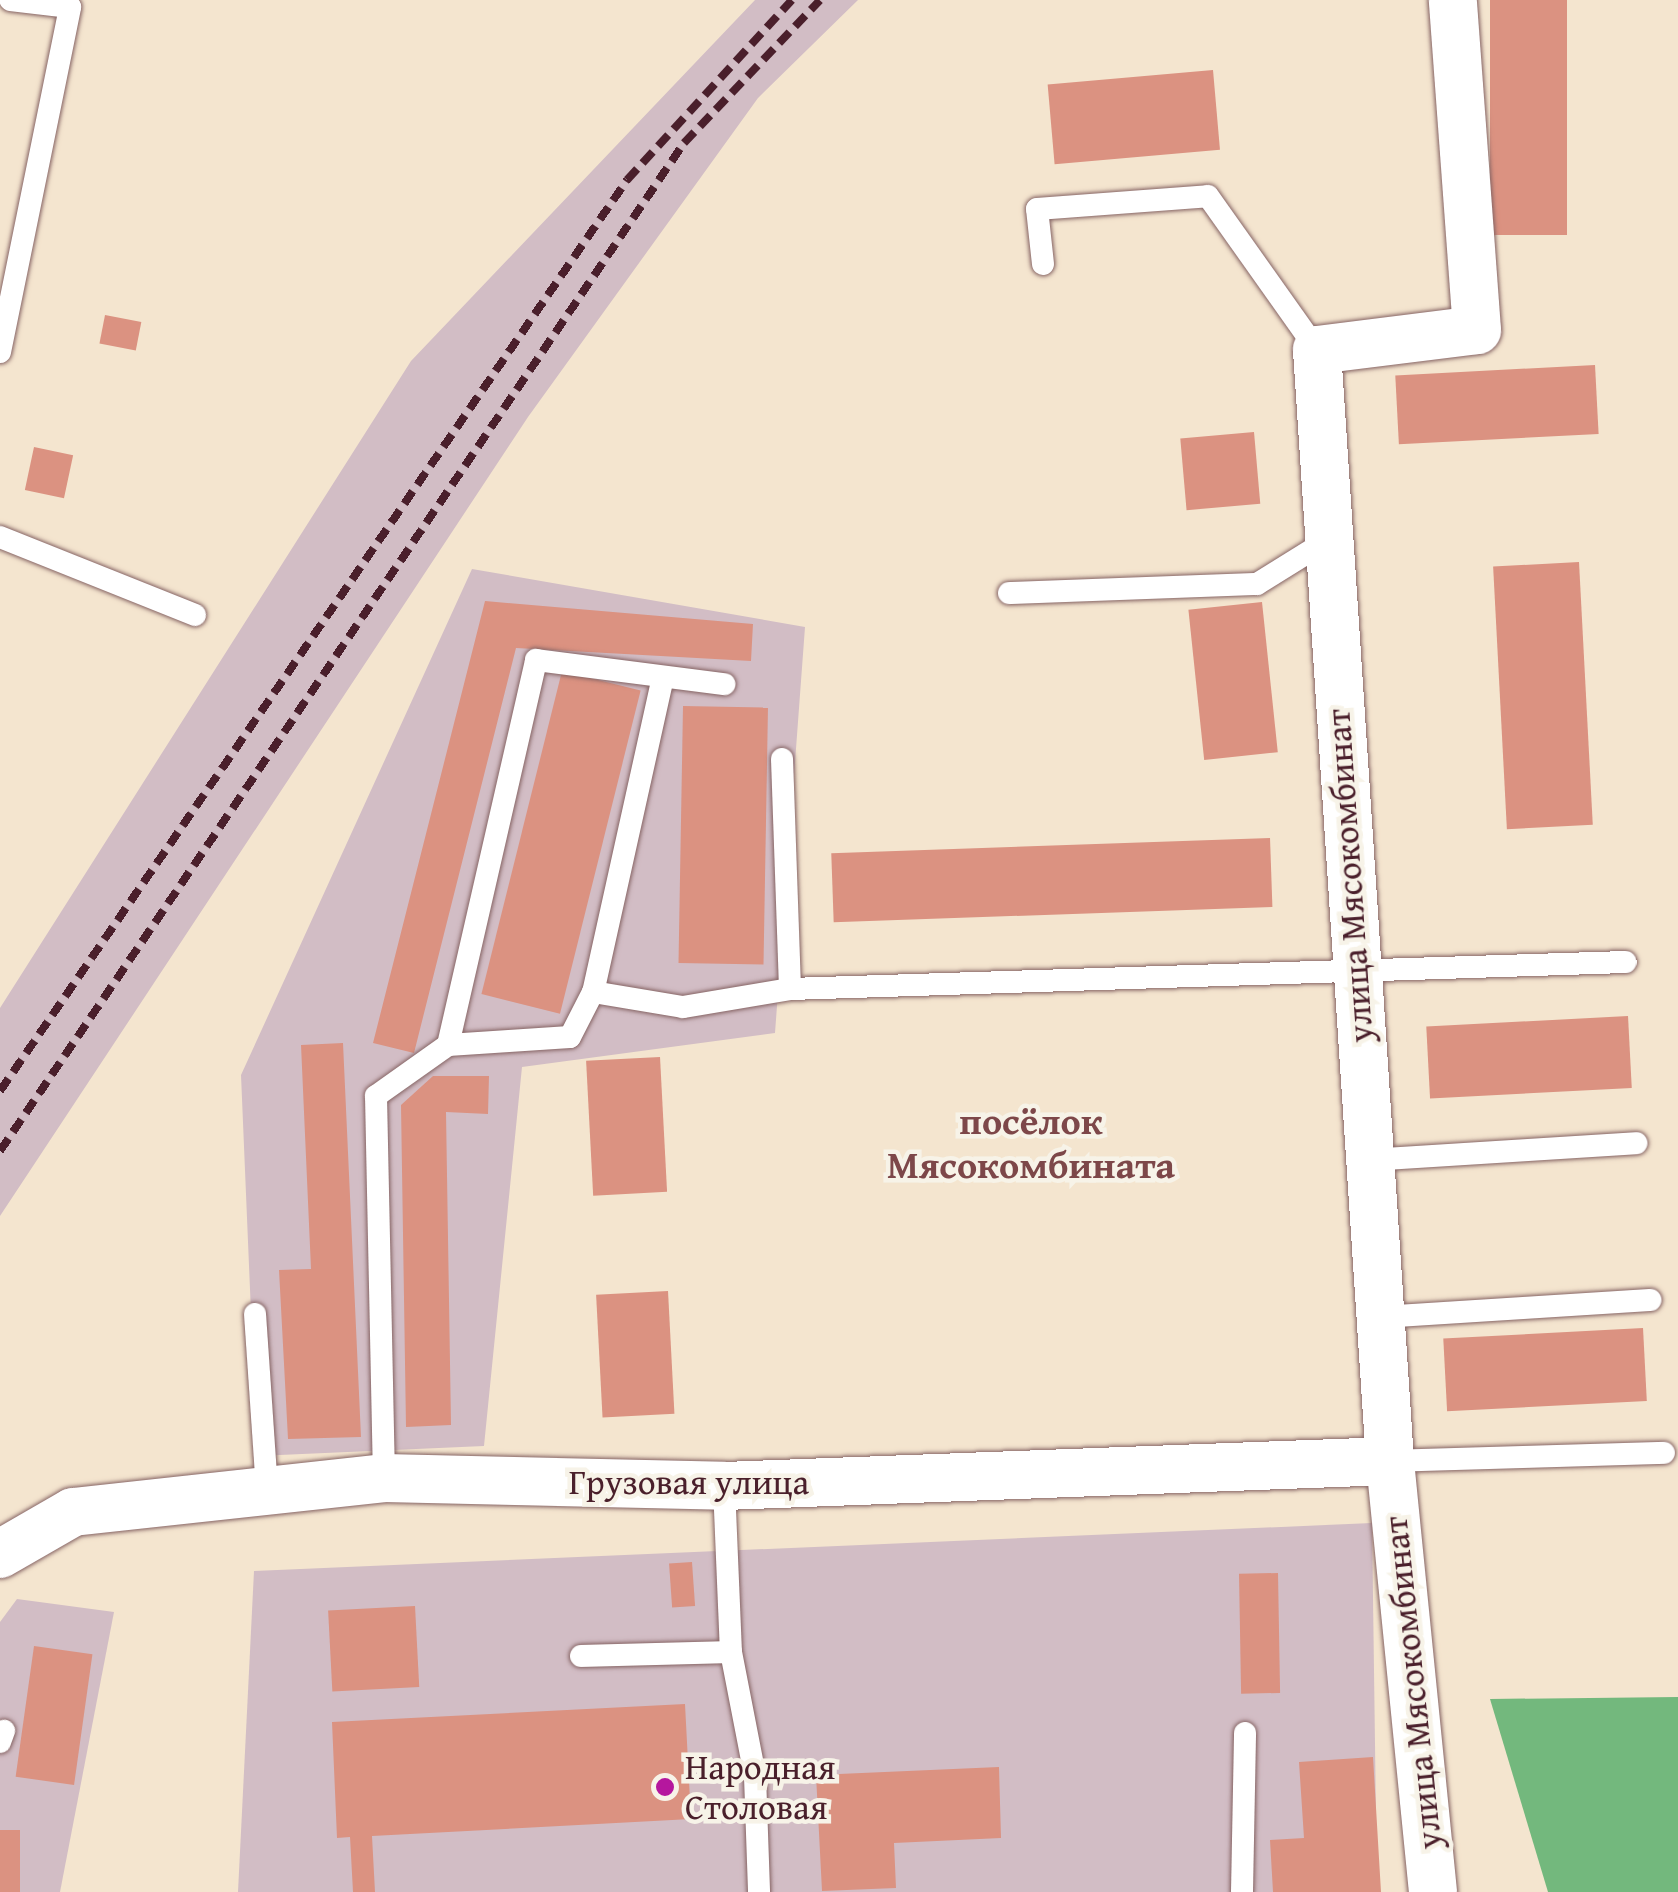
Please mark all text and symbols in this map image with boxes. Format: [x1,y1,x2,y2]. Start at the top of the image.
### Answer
street label: улица Мясокомбинат [1316,708,1382,1044]
district label: посёлок Мясокомбината [887,1098,1175,1188]
street label: Грузовая улица [569,1461,809,1503]
street label: улица Мясокомбинат [1374,1514,1450,1852]
place label: Народная Столовая [685,1746,835,1828]
marker: Народная Столовая [654,1776,676,1798]

